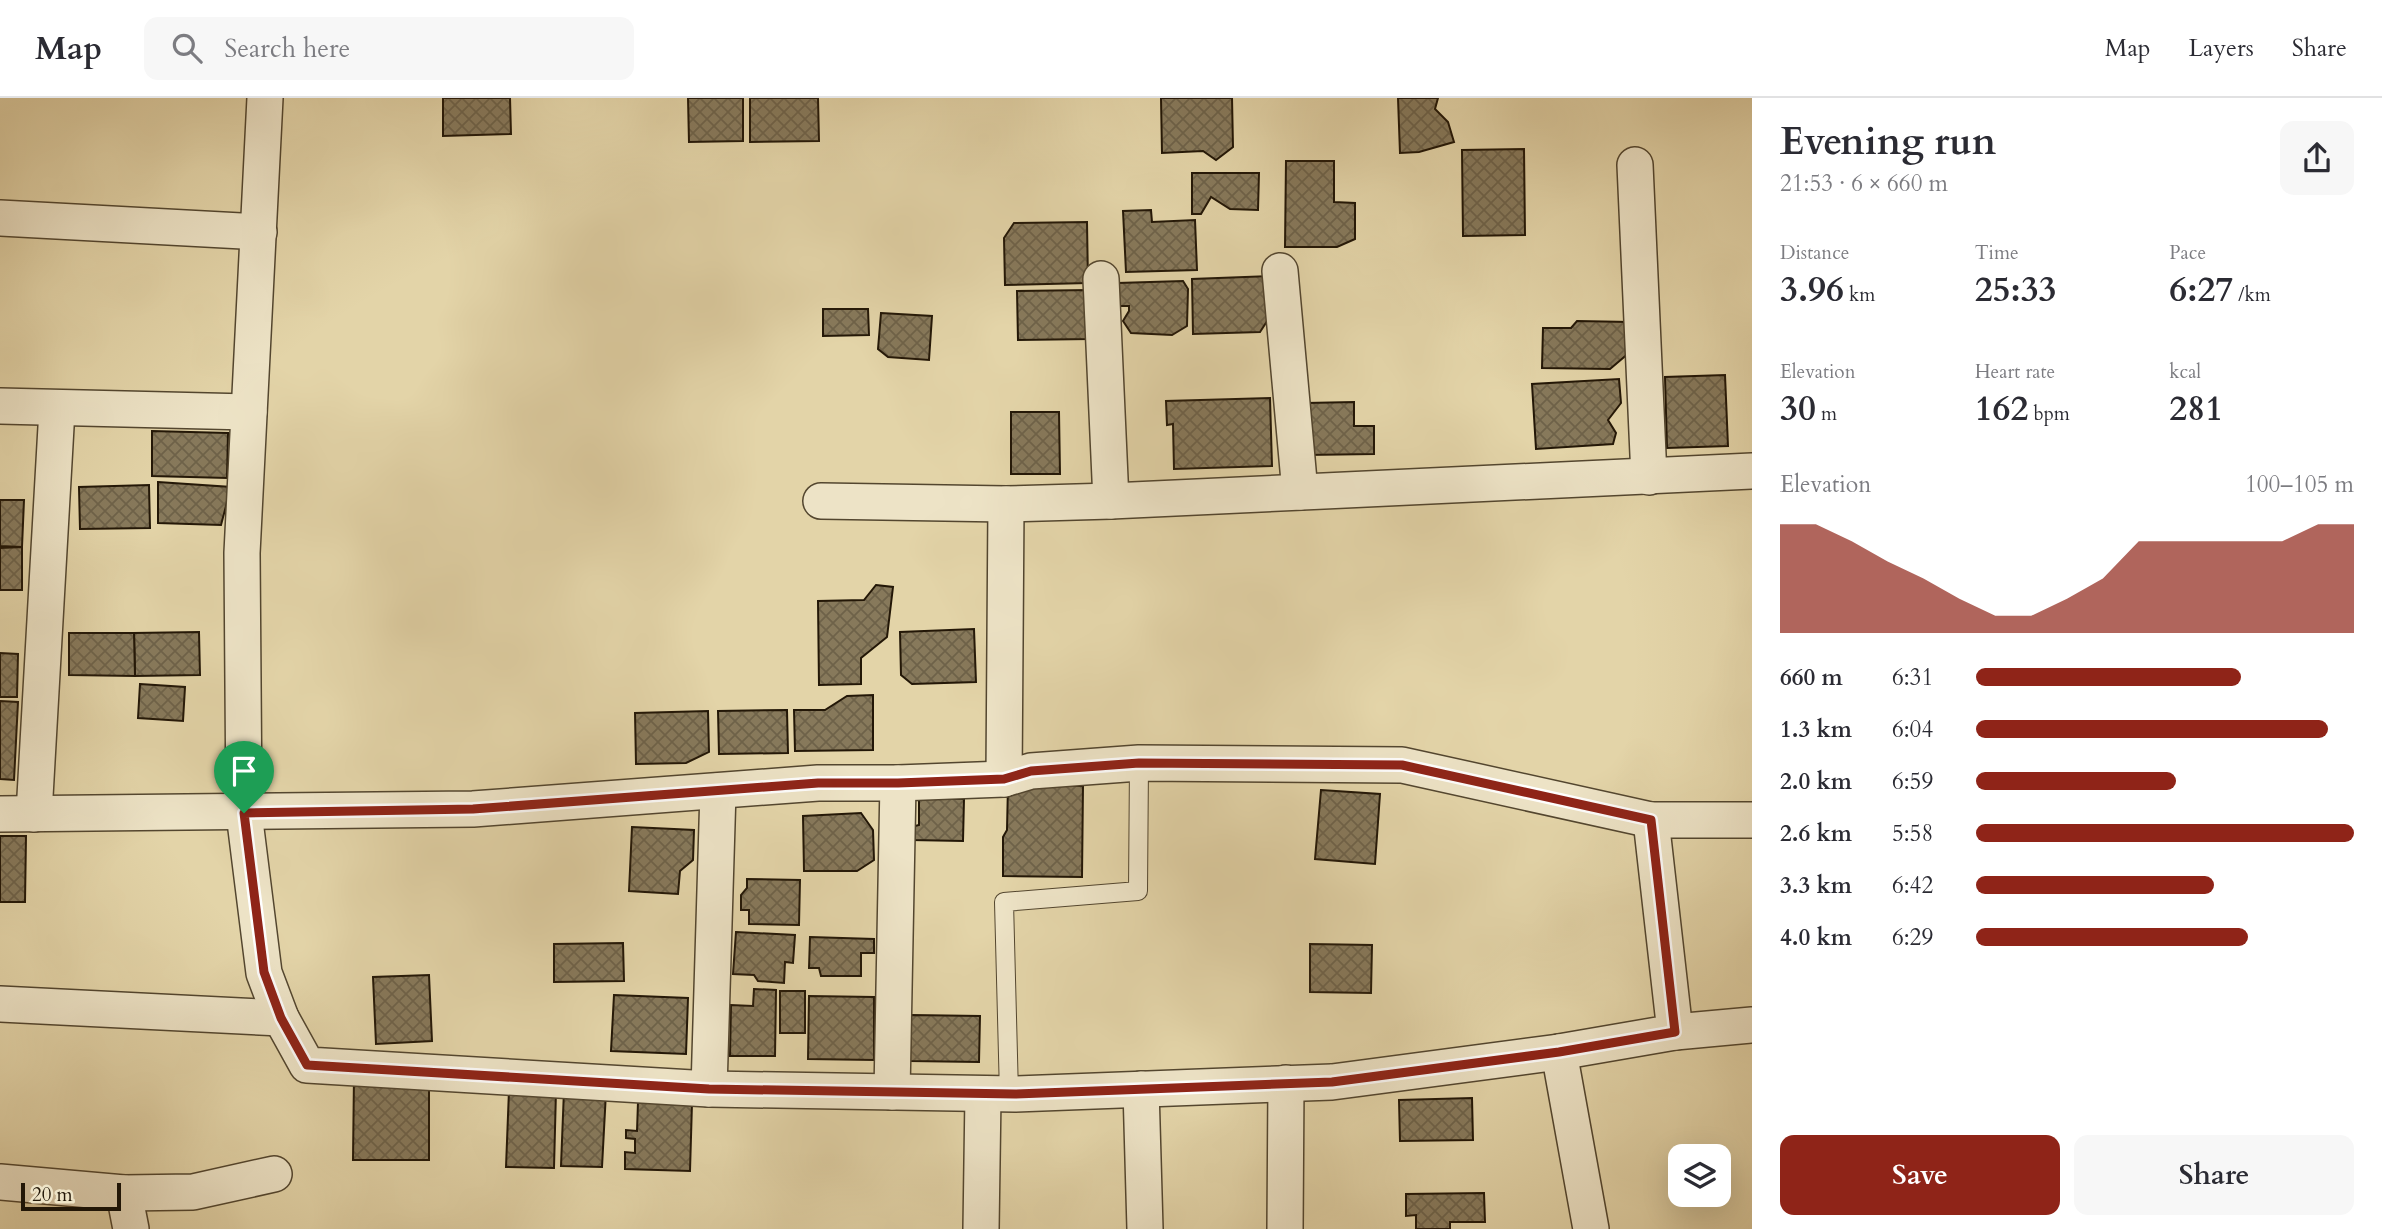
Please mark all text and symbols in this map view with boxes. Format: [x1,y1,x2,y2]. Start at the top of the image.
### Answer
search box [144,17,634,80]
text: Map [35,26,102,71]
icon: search [168,29,206,67]
text: Search here [224,31,350,66]
text: Map [2105,32,2151,65]
text: Layers [2189,32,2254,65]
text: Share [2292,32,2347,65]
text: Evening run [1780,116,1996,168]
button: share [2280,121,2354,195]
text: 21:53 · 6 × 660 m [1780,168,1948,199]
text: Distance [1780,240,1849,266]
text: Time [1975,240,2019,266]
text: Pace [2169,240,2206,266]
text: 3.96 [1780,266,1844,314]
text: 25:33 [1975,266,2057,314]
text: 6:27 [2169,266,2233,314]
text: km [1844,282,1875,308]
text: /km [2233,282,2271,308]
text: Elevation [1780,359,1855,385]
text: Heart rate [1975,359,2055,385]
text: kcal [2169,359,2201,385]
text: 30 [1780,385,1816,433]
text: 162 [1975,385,2028,433]
text: 281 [2169,385,2223,433]
text: m [1816,401,1837,427]
text: bpm [2028,401,2070,427]
text: Elevation [1780,469,1871,500]
text: 100–105 m [2245,469,2354,500]
text: 660 m [1780,662,1843,693]
text: 6:31 [1892,662,1933,693]
text: 1.3 km [1780,714,1852,745]
text: 6:04 [1892,714,1933,745]
pin [214,741,274,813]
icon: arrive [225,752,263,790]
text: 2.0 km [1780,766,1852,797]
text: 6:59 [1892,766,1933,797]
text: 2.6 km [1780,818,1852,849]
text: 5:58 [1892,818,1933,849]
text: 3.3 km [1780,870,1852,901]
text: 6:42 [1892,870,1933,901]
text: 4.0 km [1780,922,1852,953]
text: 6:29 [1892,922,1933,953]
button: Save [1780,1135,2060,1215]
button: Share [2074,1135,2354,1215]
map controls [1668,1144,1731,1207]
button: layers [1668,1144,1731,1207]
scale bar [21,1180,121,1212]
text: 20 m [32,1182,73,1208]

